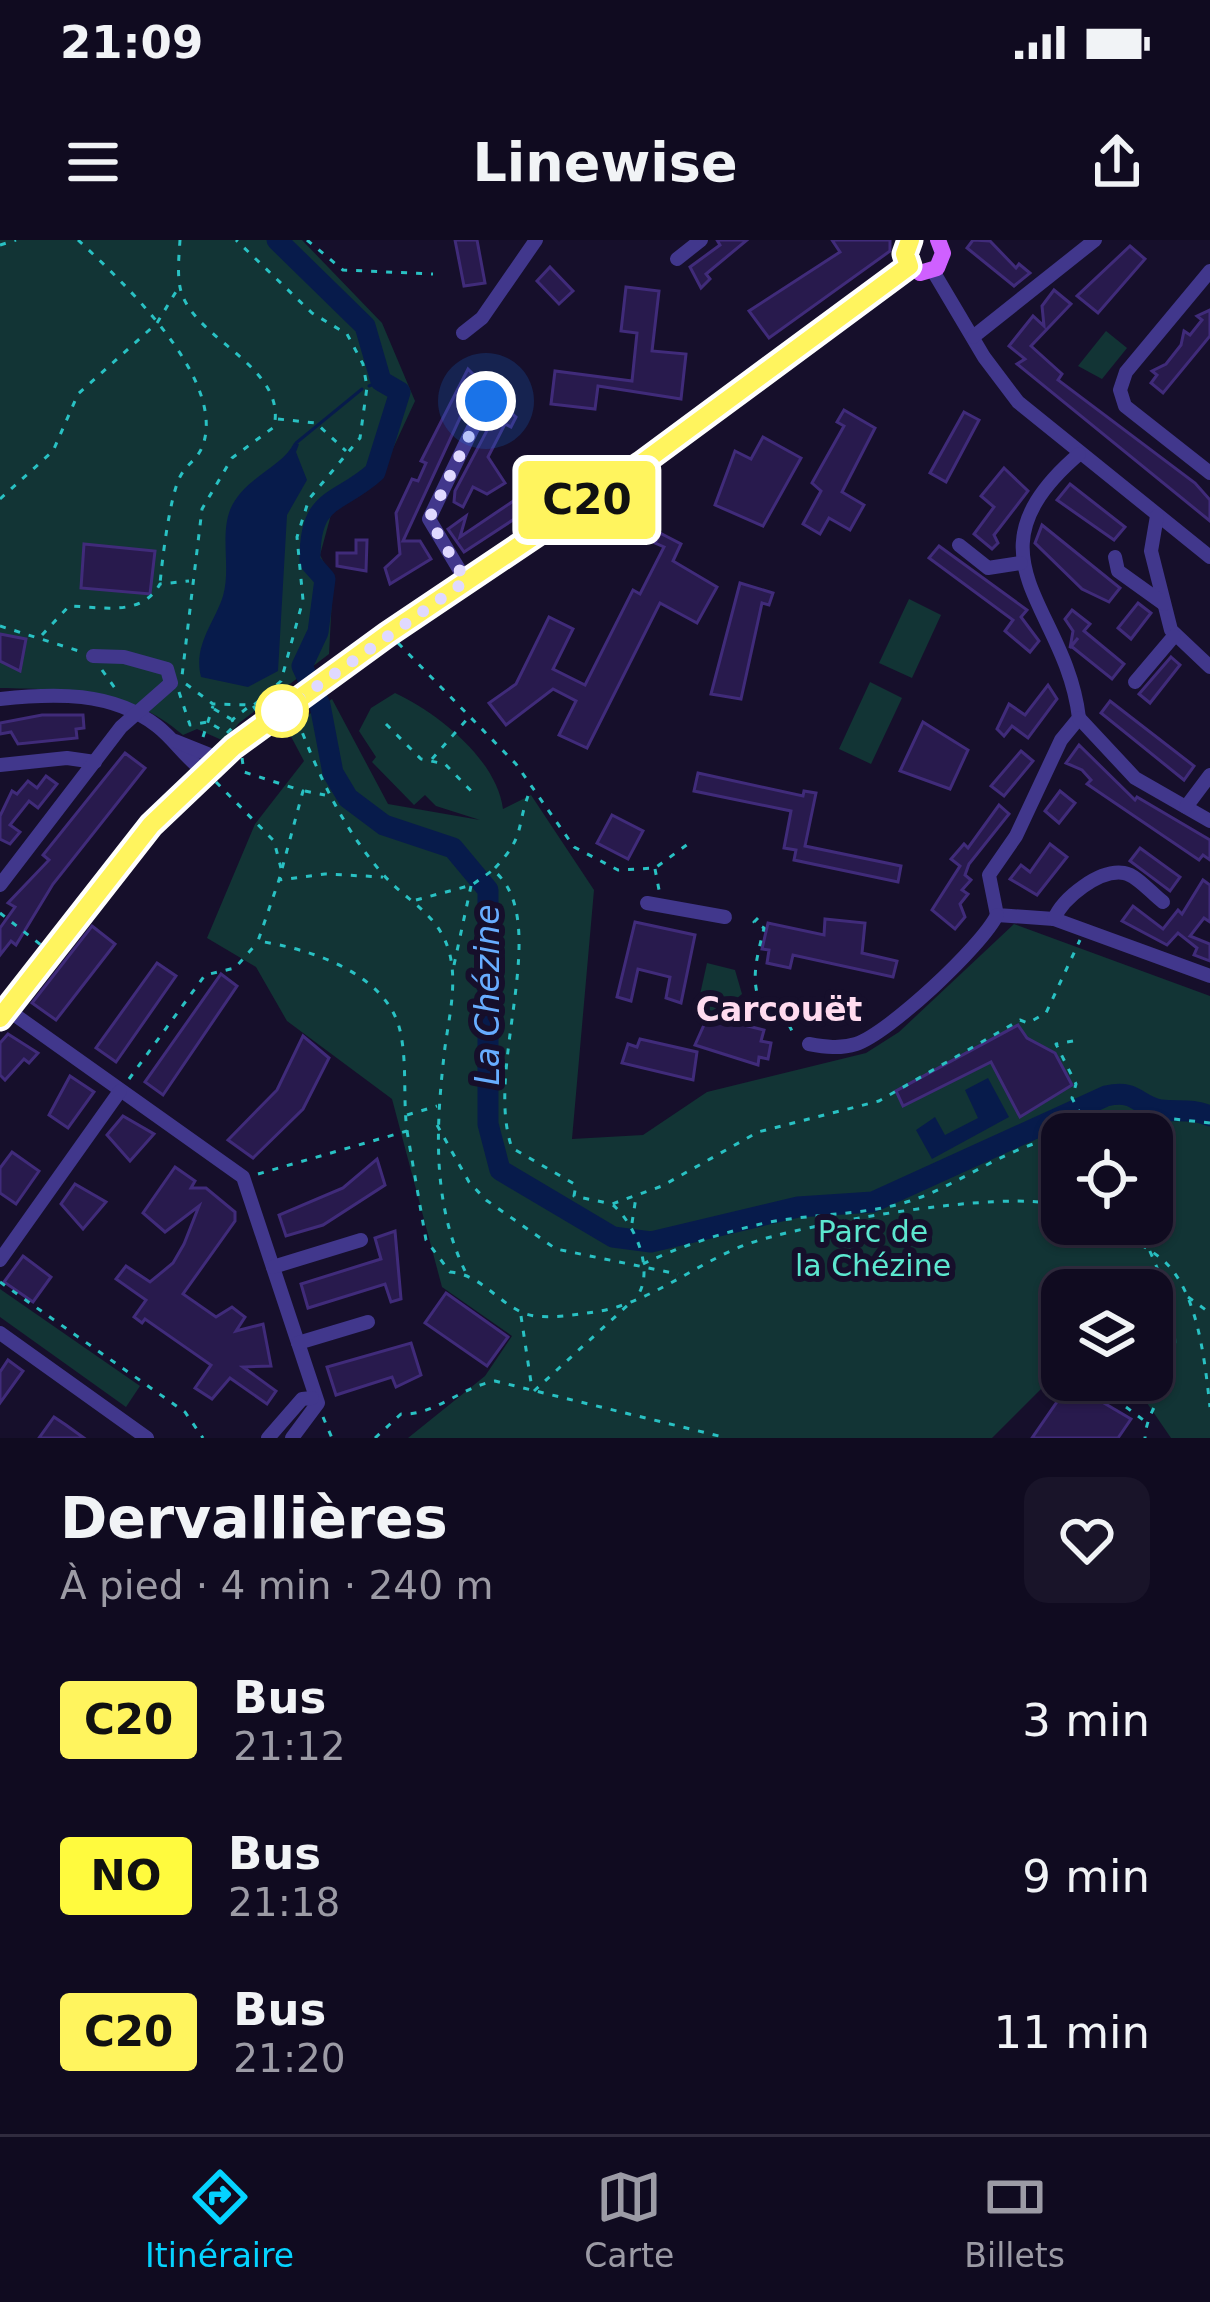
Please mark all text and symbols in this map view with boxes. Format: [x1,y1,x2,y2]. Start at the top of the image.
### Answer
text: 21:09 [60,16,203,69]
icon: menu [60,129,126,195]
icon: share [1084,129,1150,195]
text: Linewise [472,131,738,194]
your location [456,371,516,431]
line badge: C20 [518,461,656,539]
text: C20 [542,475,632,524]
unlabelled marker [257,686,307,736]
water label: La Chézine [468,904,507,1086]
district label: Carcouët [696,990,863,1029]
map controls [1041,1113,1173,1401]
button: locate [1041,1113,1173,1245]
park label: Parc de la Chézine [795,1214,951,1283]
button: layers [1041,1269,1173,1401]
button: heart [1024,1477,1150,1603]
text: Dervallières [60,1485,448,1551]
text: À pied · 4 min · 240 m [60,1563,493,1608]
text: Bus [233,1671,326,1724]
text: 3 min [1022,1694,1150,1747]
text: C20 [84,1695,173,1744]
text: 21:12 [233,1724,346,1769]
text: Bus [228,1827,321,1880]
text: 9 min [1022,1850,1150,1903]
text: NO [91,1851,161,1900]
text: 21:18 [228,1880,340,1925]
text: Bus [233,1983,326,2036]
text: 11 min [994,2006,1150,2059]
text: C20 [84,2007,173,2056]
text: 21:20 [233,2036,346,2081]
tab: Itinéraire [145,2164,294,2275]
tab: Carte [584,2164,674,2275]
tab: Billets [964,2164,1065,2275]

